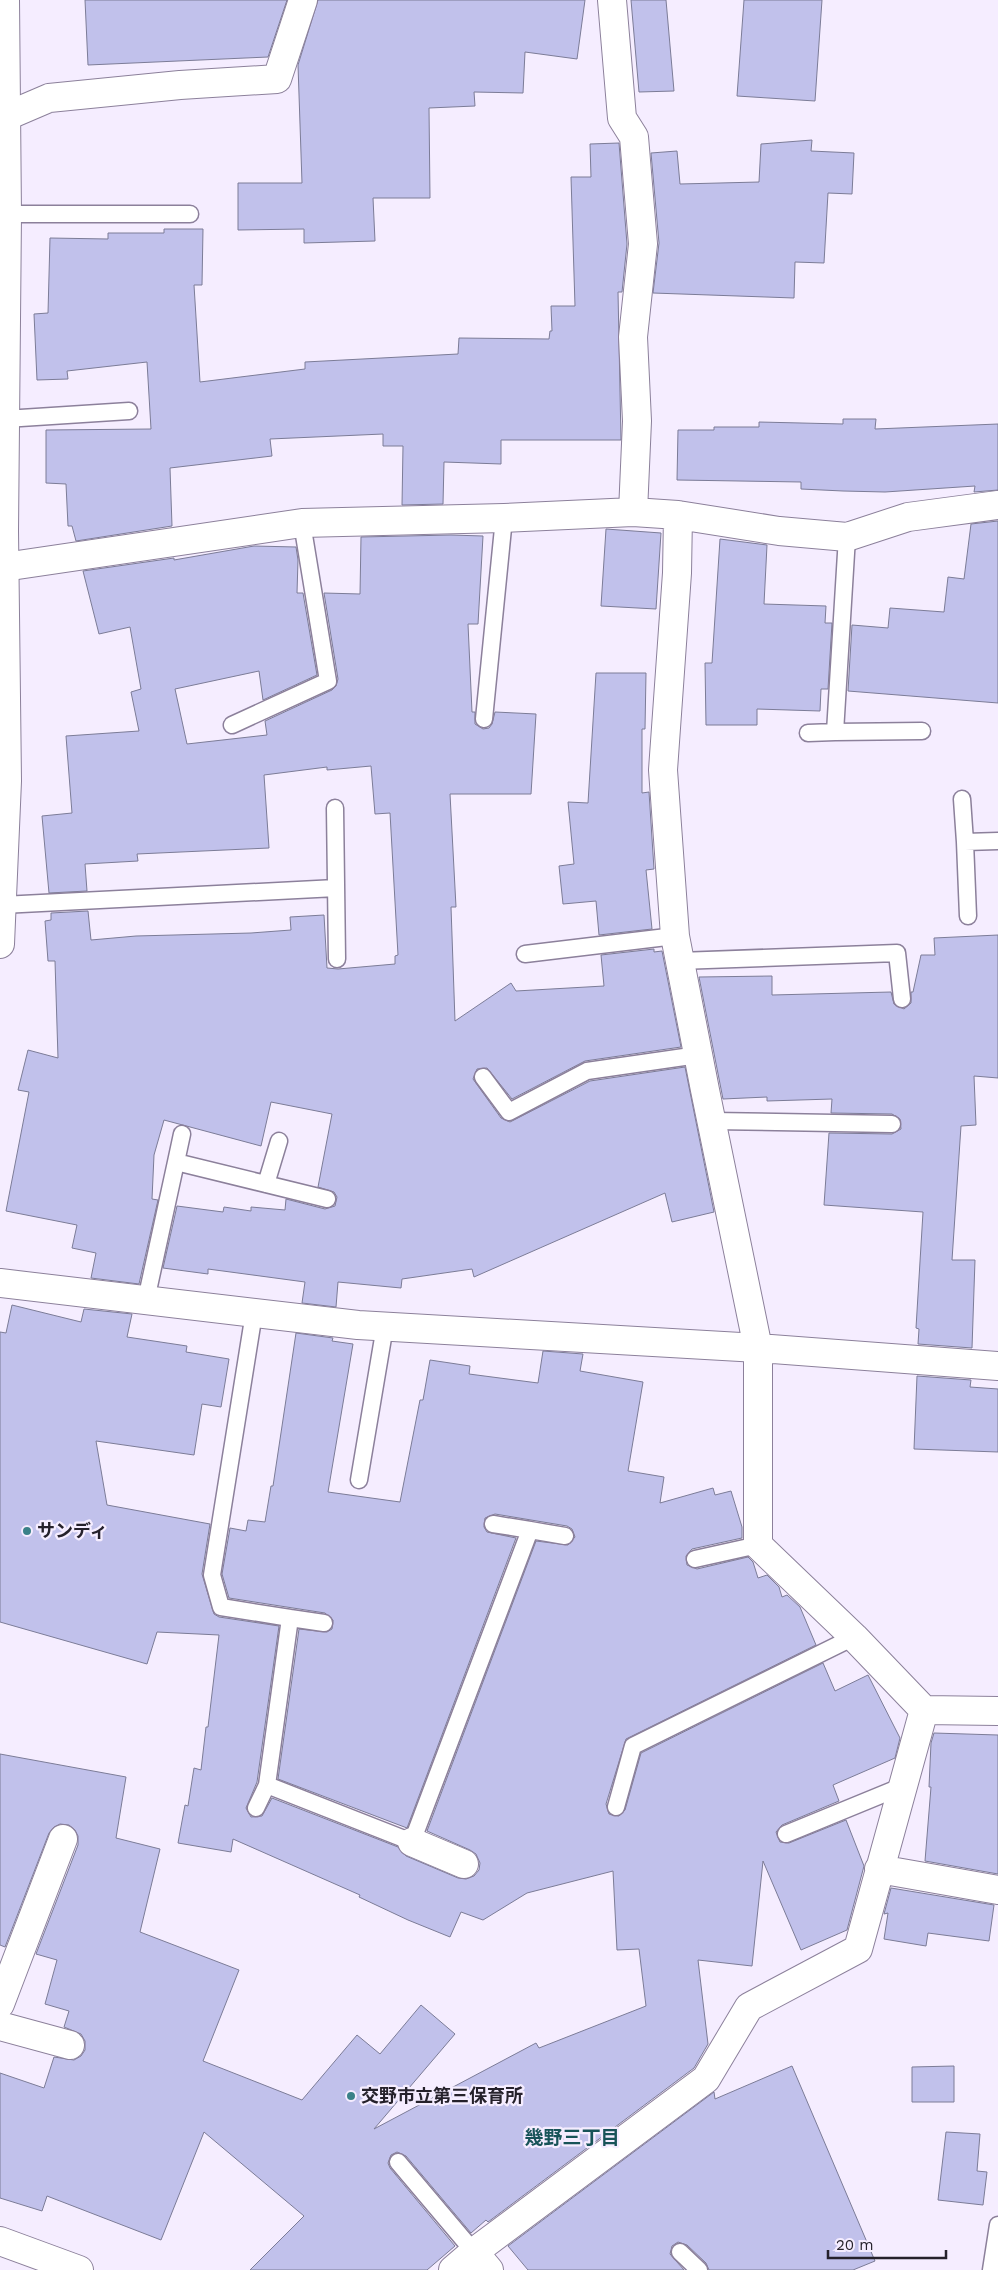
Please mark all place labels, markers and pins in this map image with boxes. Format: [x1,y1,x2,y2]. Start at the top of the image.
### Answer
place label: サンディ [37,1520,108,1541]
marker: サンディ [21,1525,33,1537]
place label: 交野市立第三保育所 [361,2085,523,2106]
marker: 交野市立第三保育所 [345,2090,357,2102]

